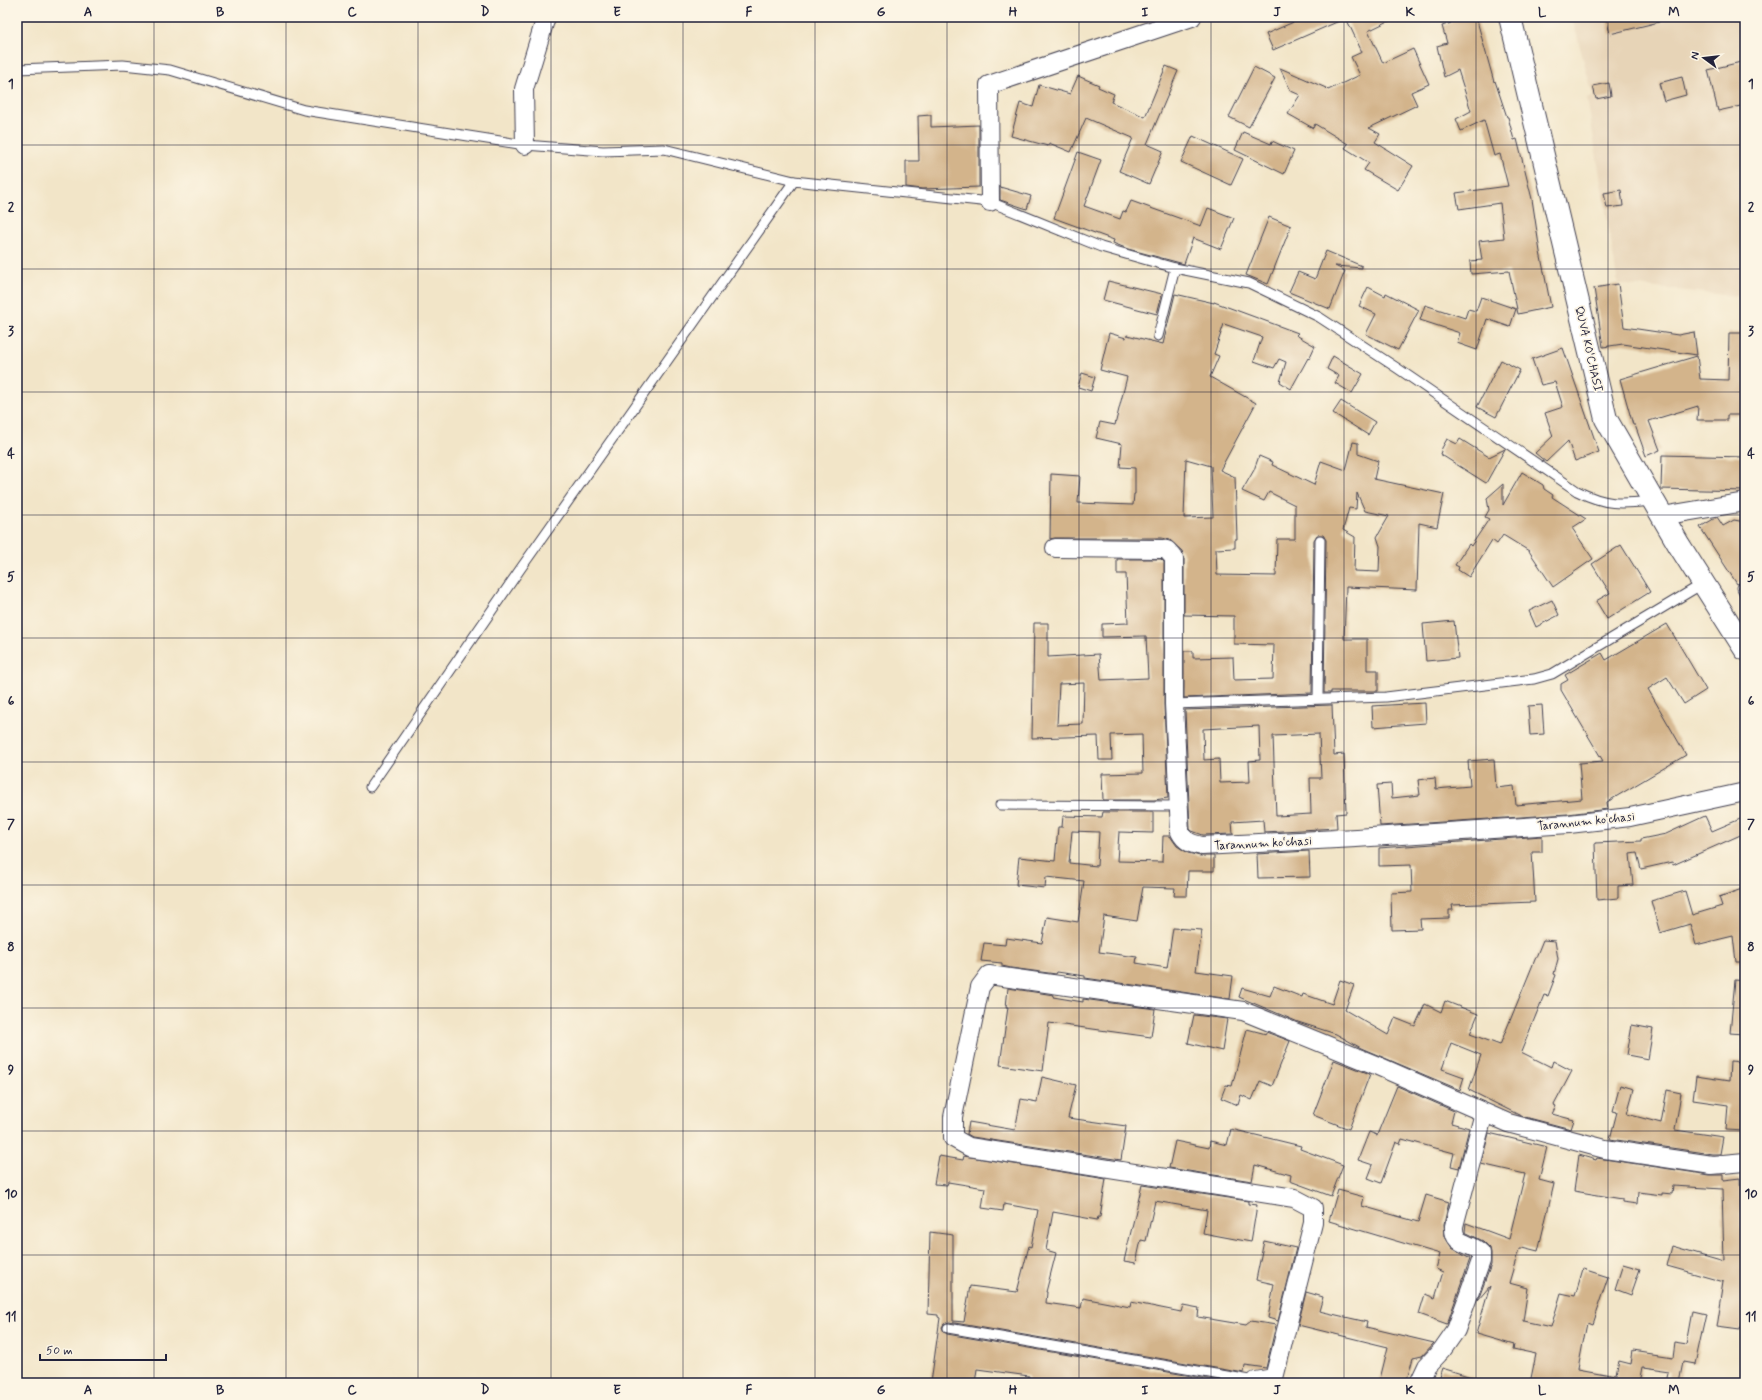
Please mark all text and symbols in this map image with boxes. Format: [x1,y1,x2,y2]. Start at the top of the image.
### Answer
text: A [84,4,92,21]
text: B [216,4,225,21]
text: C [347,4,357,21]
text: D [481,4,490,21]
text: E [613,4,621,21]
text: F [746,4,753,21]
text: G [877,4,886,21]
text: H [1009,4,1018,21]
text: I [1142,4,1149,21]
text: J [1273,4,1281,21]
text: K [1405,4,1415,21]
text: L [1538,4,1547,21]
text: M [1668,4,1680,21]
north arrow [1684,38,1724,78]
text: N [1688,50,1703,61]
text: 1 [8,76,14,93]
text: 1 [1748,76,1754,93]
text: 2 [8,199,15,216]
text: 2 [1748,199,1755,216]
street label: QUVA KO'CHASI [1570,305,1606,394]
text: 3 [8,323,14,340]
text: 3 [1748,323,1754,340]
text: 4 [7,446,15,463]
text: 4 [1747,446,1755,463]
text: 5 [7,569,15,586]
text: 5 [1747,569,1755,586]
text: 6 [8,693,15,710]
text: 6 [1748,693,1755,710]
street label: Tarannum koʻchasi [1537,809,1636,835]
text: 7 [7,816,15,833]
text: 7 [1747,816,1755,833]
street label: Tarannum koʻchasi [1214,833,1312,855]
text: 8 [7,939,15,956]
text: 8 [1747,939,1755,956]
text: 9 [8,1062,15,1079]
text: 9 [1748,1062,1755,1079]
text: 10 [4,1186,18,1203]
text: 10 [1744,1186,1758,1203]
text: 11 [5,1309,17,1326]
text: 11 [1745,1309,1757,1326]
scale bar [40,1336,166,1362]
text: 50 m [46,1343,73,1359]
text: A [84,1382,92,1399]
text: B [216,1382,225,1399]
text: C [347,1382,357,1399]
text: D [481,1382,490,1399]
text: E [613,1382,621,1399]
text: F [746,1382,753,1399]
text: G [877,1382,886,1399]
text: H [1009,1382,1018,1399]
text: I [1142,1382,1149,1399]
text: J [1273,1382,1281,1399]
text: K [1405,1382,1415,1399]
text: L [1538,1382,1547,1399]
text: M [1668,1382,1680,1399]

